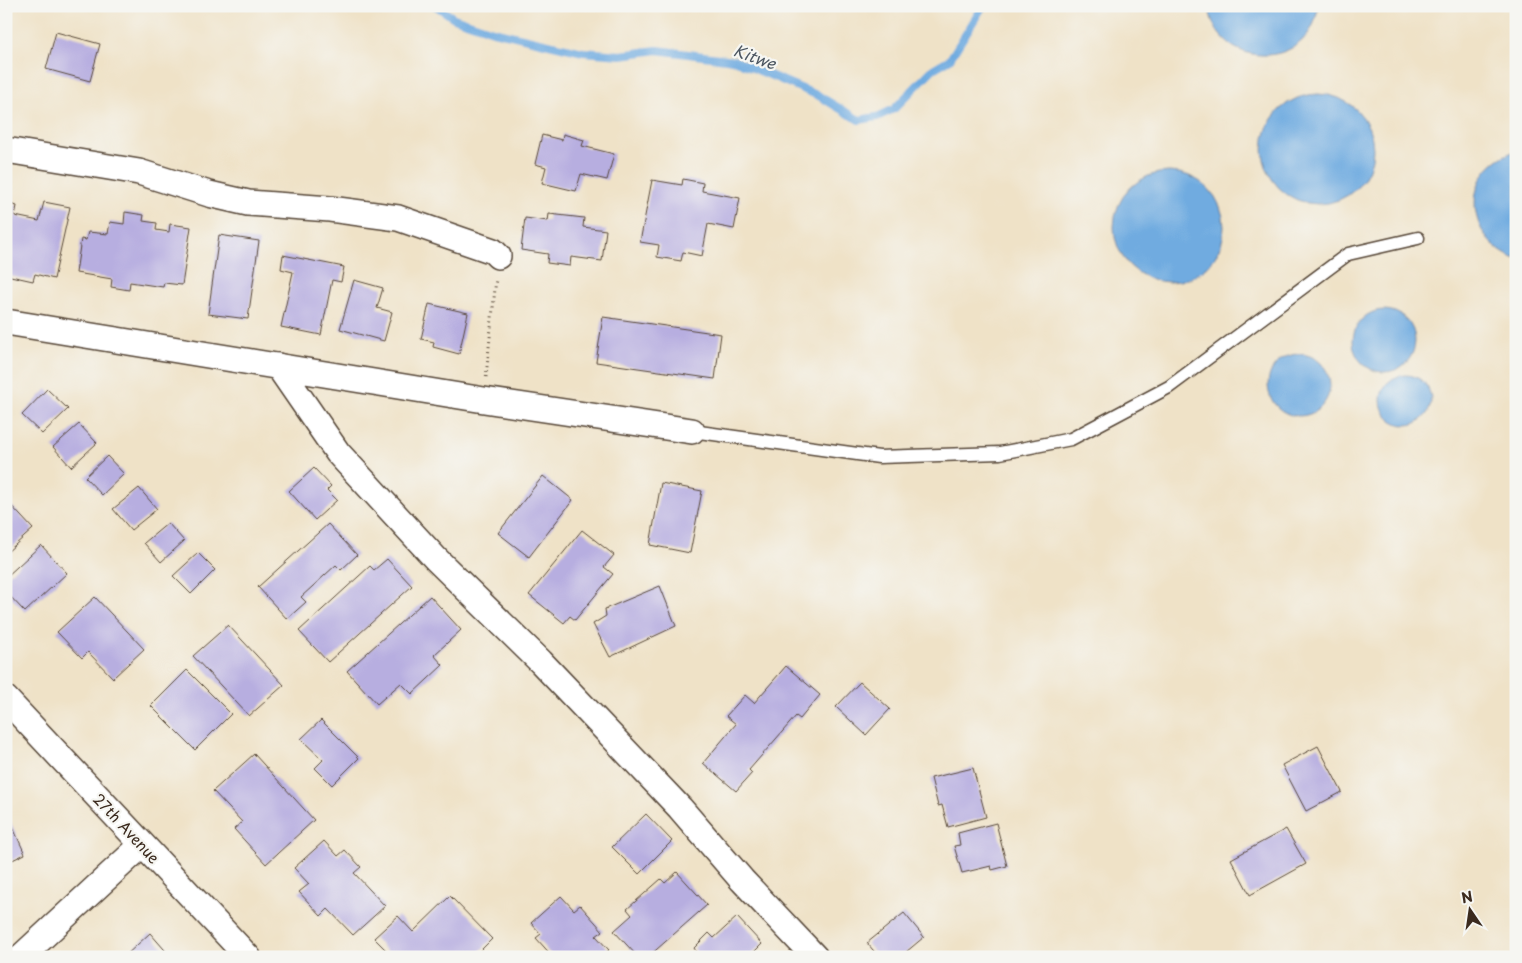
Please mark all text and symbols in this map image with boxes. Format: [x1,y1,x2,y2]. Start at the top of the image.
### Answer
water label: Kitwe [731,37,781,75]
street label: 27th Avenue [88,788,166,868]
text: N [1459,885,1475,908]
north arrow [1444,886,1494,936]

